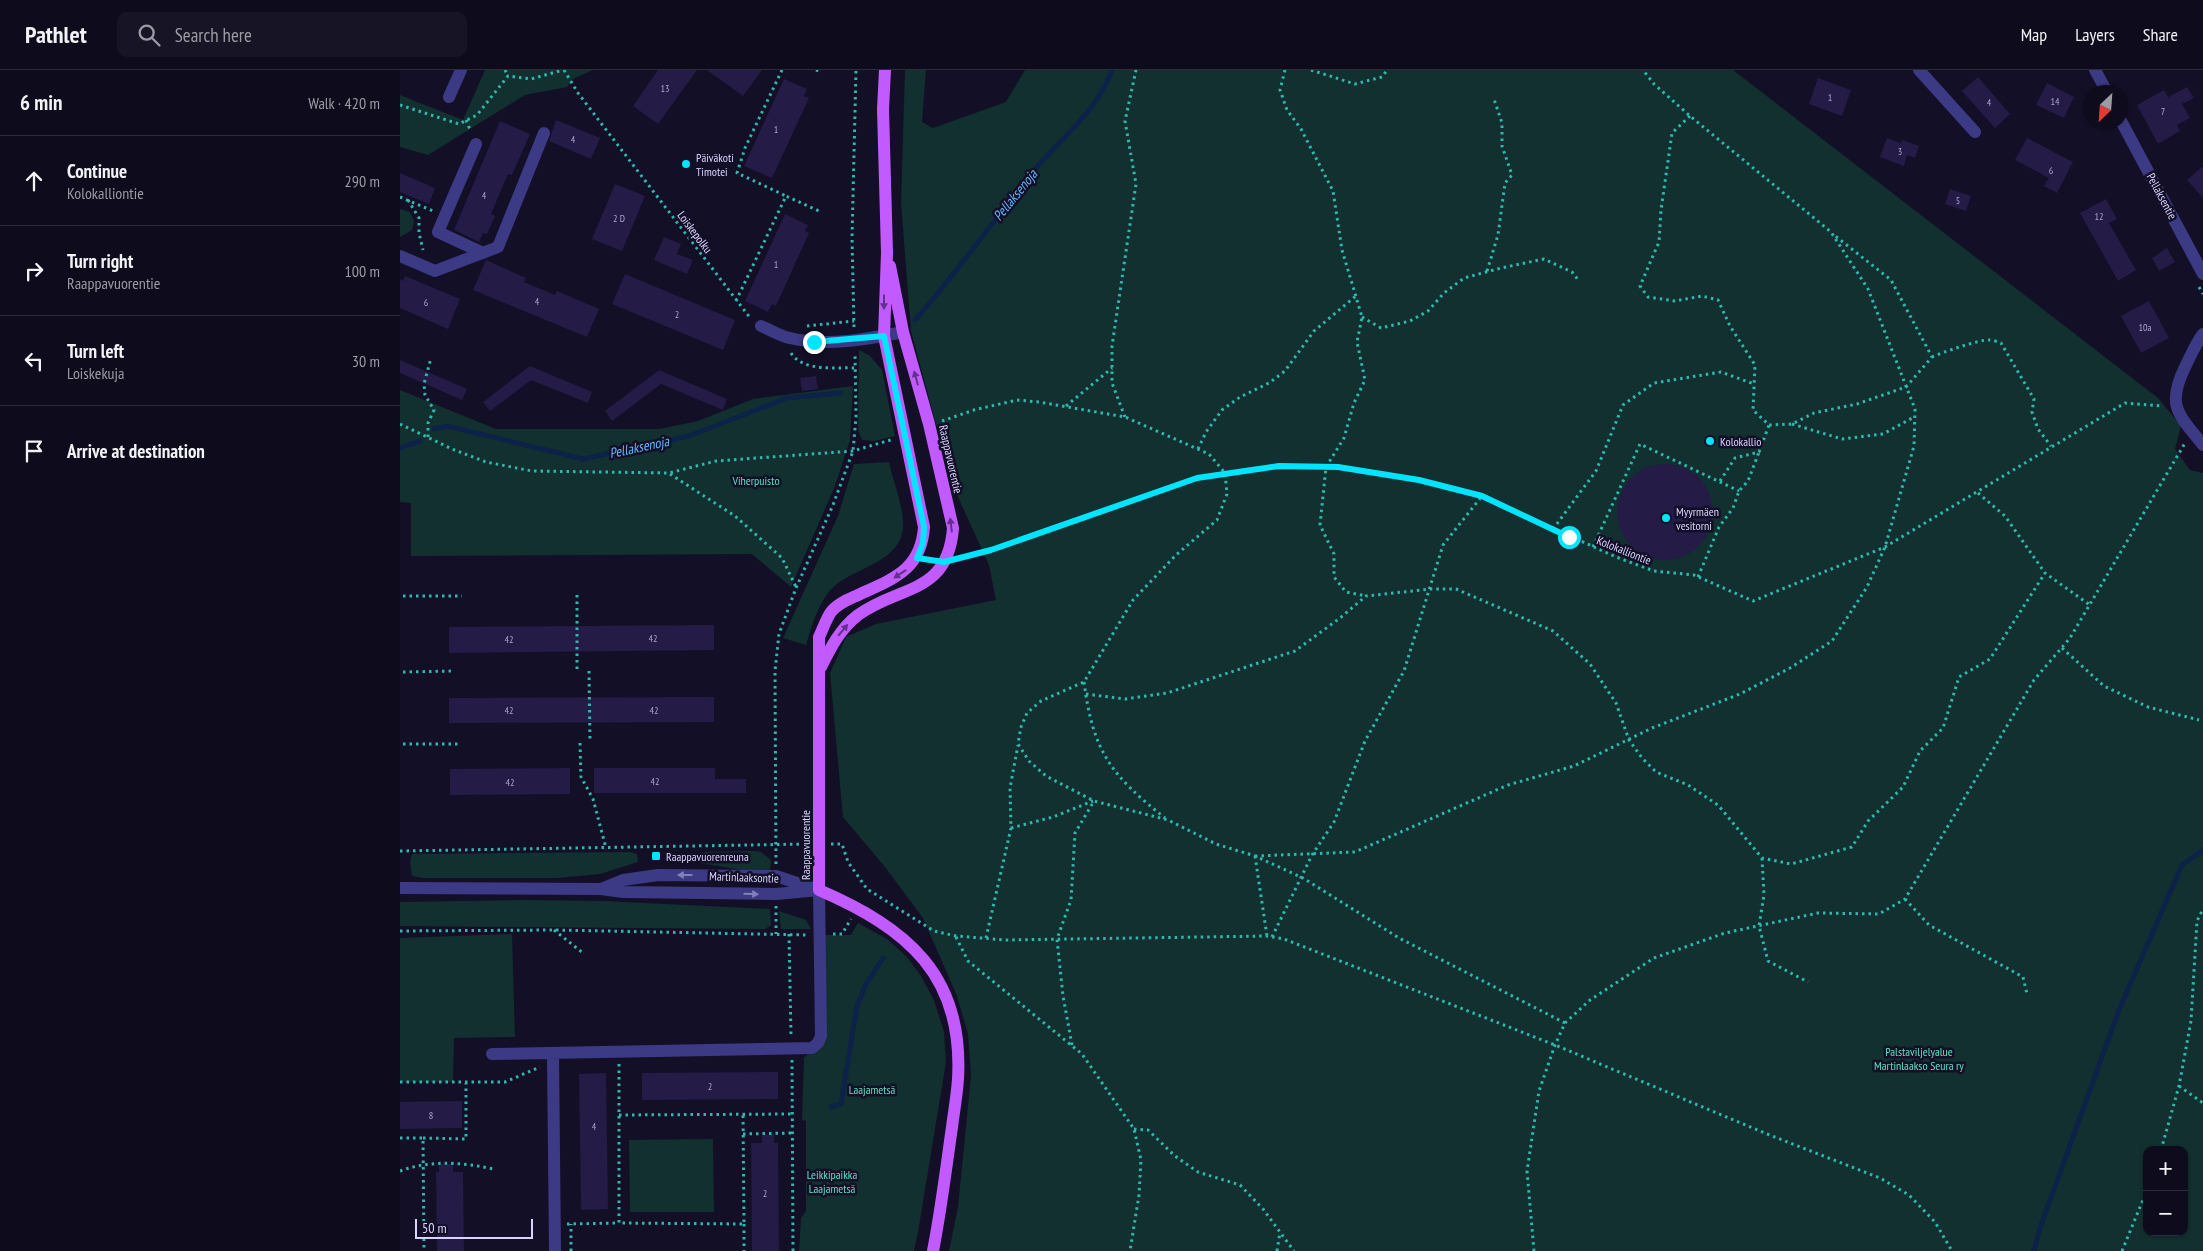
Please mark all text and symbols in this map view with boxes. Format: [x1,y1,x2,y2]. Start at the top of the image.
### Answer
search box [117,12,467,57]
text: Pathlet [25,19,87,50]
icon: search [135,21,163,49]
text: Search here [175,23,252,47]
text: Map [2021,23,2047,46]
text: Layers [2075,23,2115,46]
text: Share [2143,23,2178,46]
house number: 13 [661,82,670,95]
north arrow [2083,85,2128,130]
text: 6 min [20,89,62,116]
house number: 1 [1828,91,1832,104]
text: Walk · 420 m [308,93,380,113]
house number: 14 [2051,95,2060,108]
house number: 4 [1987,96,1992,109]
house number: 7 [2161,105,2165,118]
house number: 1 [774,123,778,136]
house number: 4 [571,133,576,146]
house number: 3 [1898,145,1902,158]
place label: Päiväkoti Timotei [696,150,734,179]
marker: Päiväkoti Timotei [680,158,692,170]
text: Continue [67,159,127,183]
house number: 6 [2049,164,2054,177]
water label: Pellaksenoja [989,165,1042,224]
icon: ahead [20,167,48,195]
street label: Pellaksentie [2144,170,2180,222]
text: 290 m [345,171,380,191]
text: Kolokalliontie [67,183,144,203]
house number: 4 [482,189,487,202]
house number: 5 [1956,194,1960,207]
street label: Loiskepolku [674,208,716,256]
house number: 12 [2095,210,2104,223]
house number: 2 D [613,212,625,225]
text: Turn right [67,249,133,273]
icon: right [20,257,48,285]
house number: 1 [774,258,778,271]
text: 100 m [345,261,380,281]
text: Raappavuorentie [67,273,160,293]
one-way arrow [880,294,888,310]
house number: 4 [535,295,540,308]
house number: 6 [424,296,429,309]
house number: 2 [675,308,679,321]
house number: 10a [2139,321,2152,334]
route end [803,331,826,354]
text: Turn left [67,339,124,363]
icon: left [20,347,48,375]
text: 30 m [352,351,380,371]
text: Loiskekuja [67,363,124,383]
one-way arrow [912,371,920,386]
street label: Raappavuorentie [936,423,966,495]
water label: Pellaksenoja [608,432,672,462]
place label: Kolokallio [1720,434,1761,449]
marker: Kolokallio [1704,435,1716,447]
icon: arrive [20,437,48,465]
text: Arrive at destination [67,439,205,463]
park label: Viherpuisto [731,473,780,488]
place label: Myyrmäen vesitorni [1676,504,1719,533]
marker: Myyrmäen vesitorni [1660,512,1672,524]
one-way arrow [947,517,955,533]
route start [1558,526,1581,549]
street label: Kolokalliontie [1594,532,1654,568]
one-way arrow [893,569,907,579]
one-way arrow [837,624,848,637]
house number: 42 [649,632,658,645]
house number: 42 [505,633,514,646]
house number: 42 [505,704,514,717]
house number: 42 [650,704,659,717]
house number: 42 [651,775,660,788]
house number: 42 [506,776,515,789]
street label: Raappavuorentie [798,810,813,880]
place label: Raappavuorenreuna [666,849,749,864]
marker: Raappavuorenreuna [650,850,662,862]
street label: Martinlaaksontie [709,868,779,886]
one-way arrow [677,871,693,879]
one-way arrow [744,890,760,898]
park label: Palstaviljelyalue Martinlaakso Seura ry [1874,1044,1964,1073]
house number: 2 [708,1080,712,1093]
park label: Laajametsä [849,1082,896,1097]
house number: 8 [429,1109,433,1122]
house number: 4 [592,1120,597,1133]
map controls [2143,1146,2188,1236]
button: + [2143,1146,2188,1191]
park label: Leikkipaikka Laajametsä [807,1167,858,1196]
house number: 2 [763,1187,767,1200]
button: − [2143,1191,2188,1236]
scale bar [415,1216,532,1239]
text: 50 m [422,1219,447,1237]

